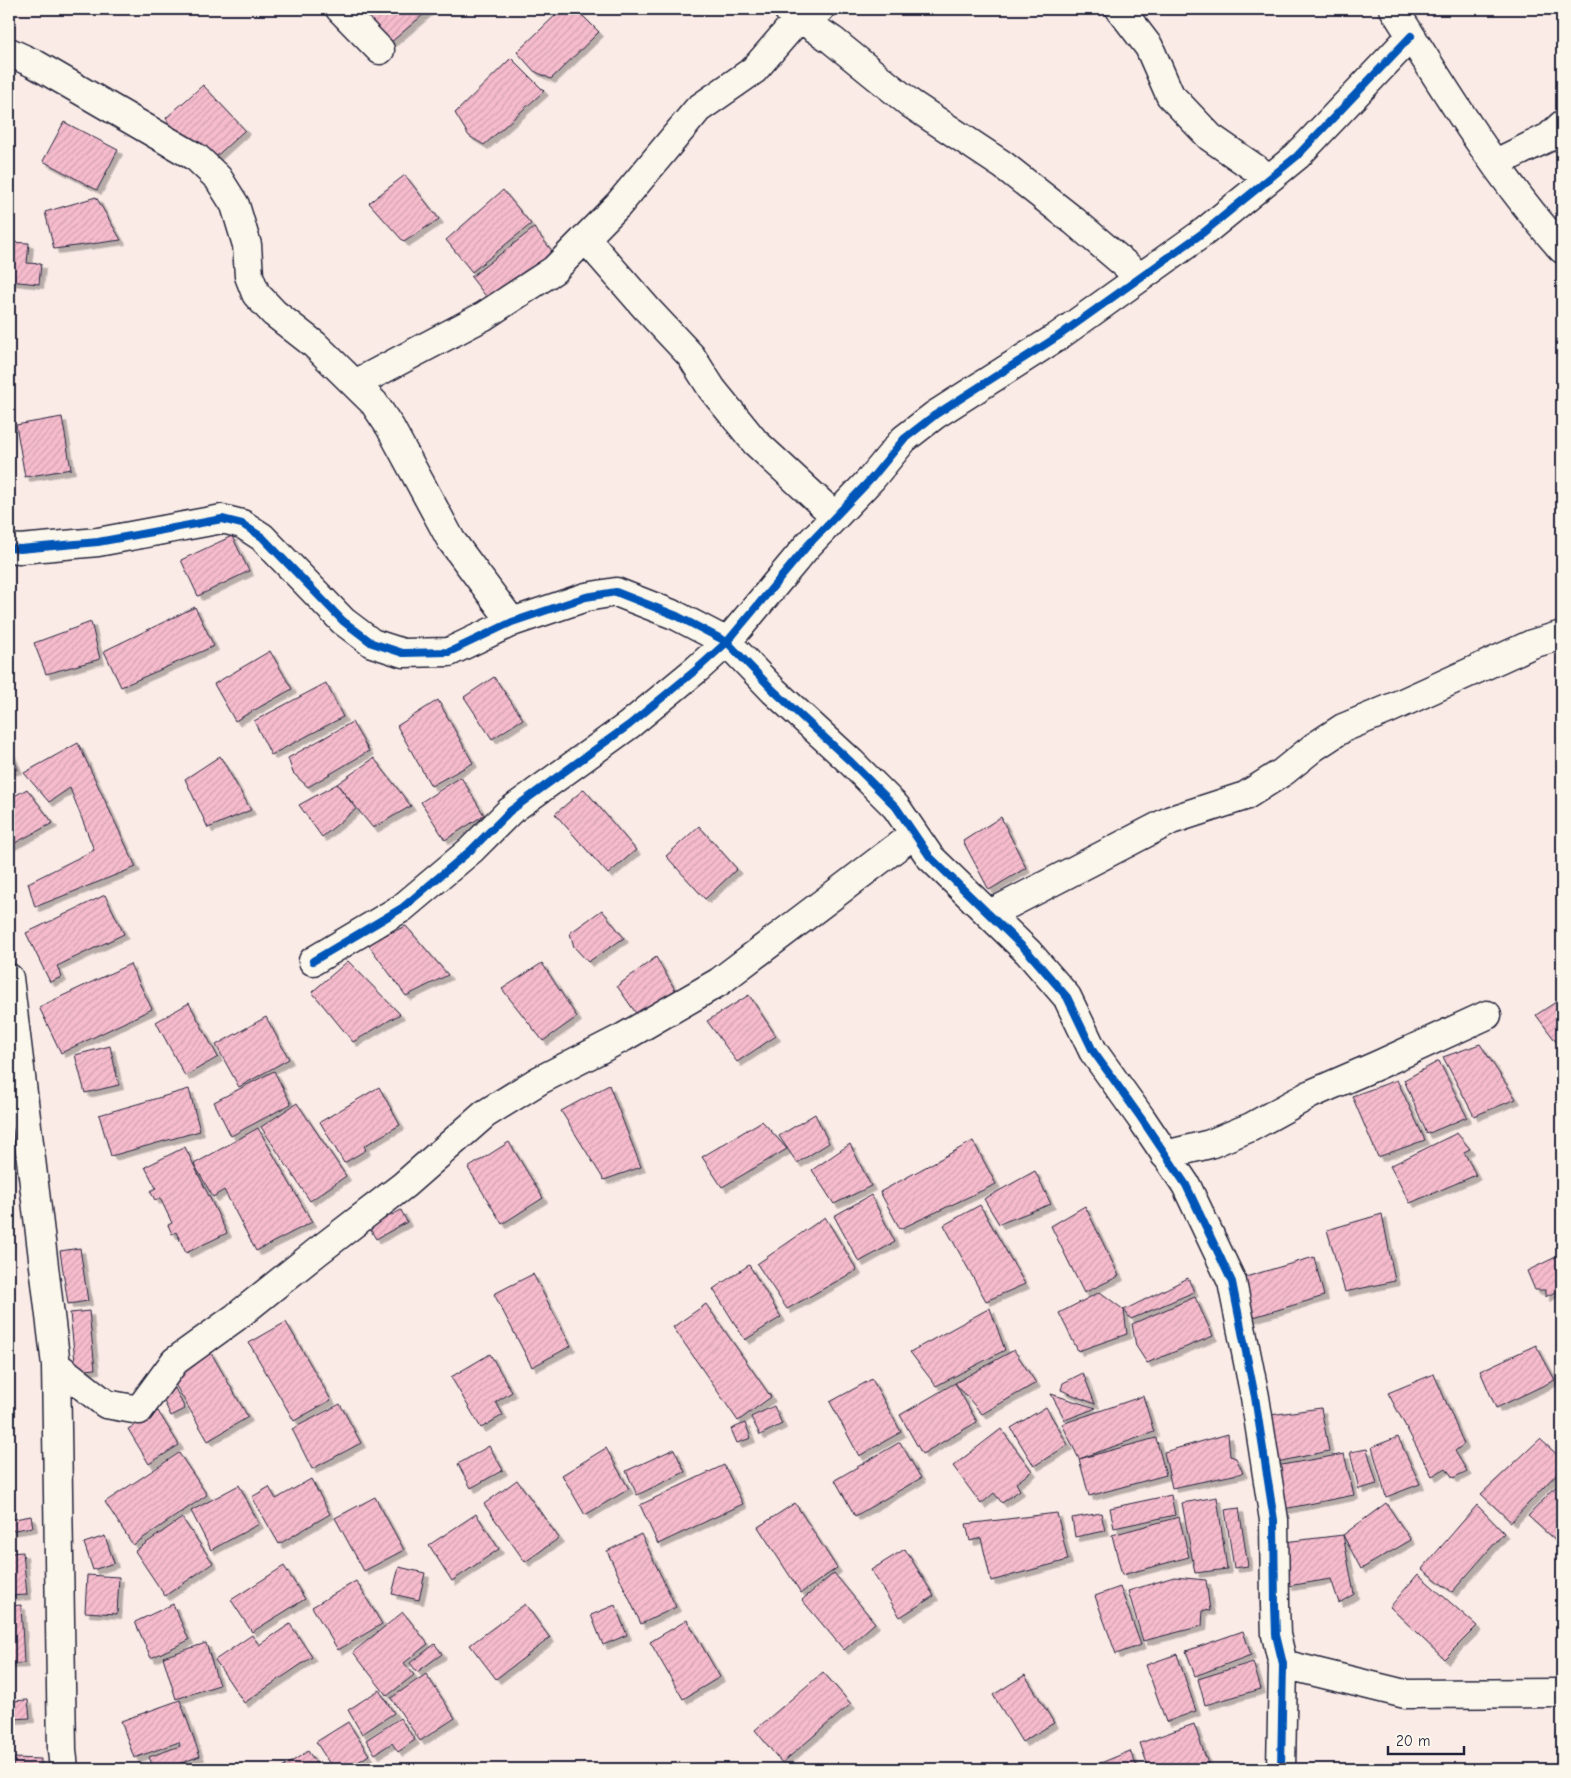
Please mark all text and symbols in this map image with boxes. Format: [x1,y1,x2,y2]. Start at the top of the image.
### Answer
scale bar [1388,1723,1465,1755]
text: 20 m [1396,1732,1430,1750]

